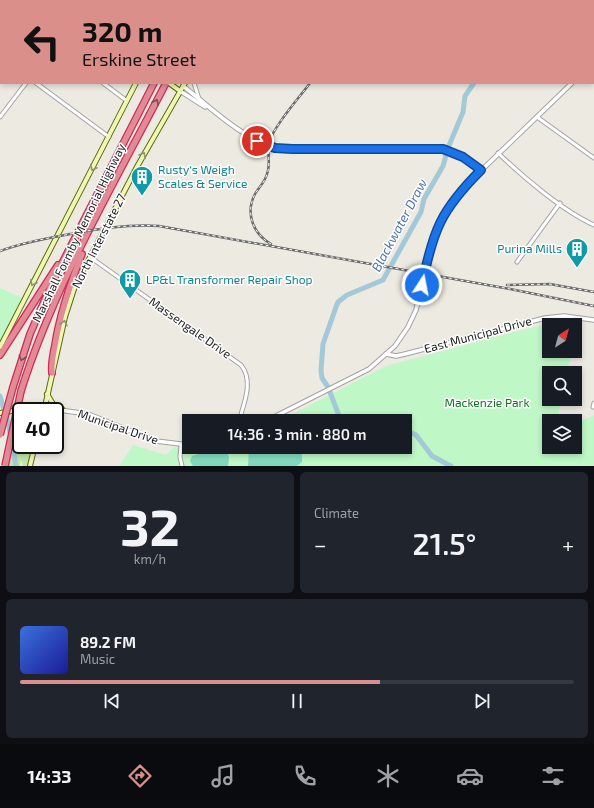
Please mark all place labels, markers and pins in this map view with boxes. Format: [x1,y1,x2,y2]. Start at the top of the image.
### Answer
pin [240,124,274,158]
place label: Rusty's Weigh Scales & Service [158,162,247,190]
building icon: Rusty's Weigh Scales & Service [129,164,155,197]
building icon: Purina Mills [564,236,590,269]
place label: Purina Mills [497,241,562,255]
building icon: LP&L Transformer Repair Shop [117,267,143,300]
place label: LP&L Transformer Repair Shop [146,272,312,286]

